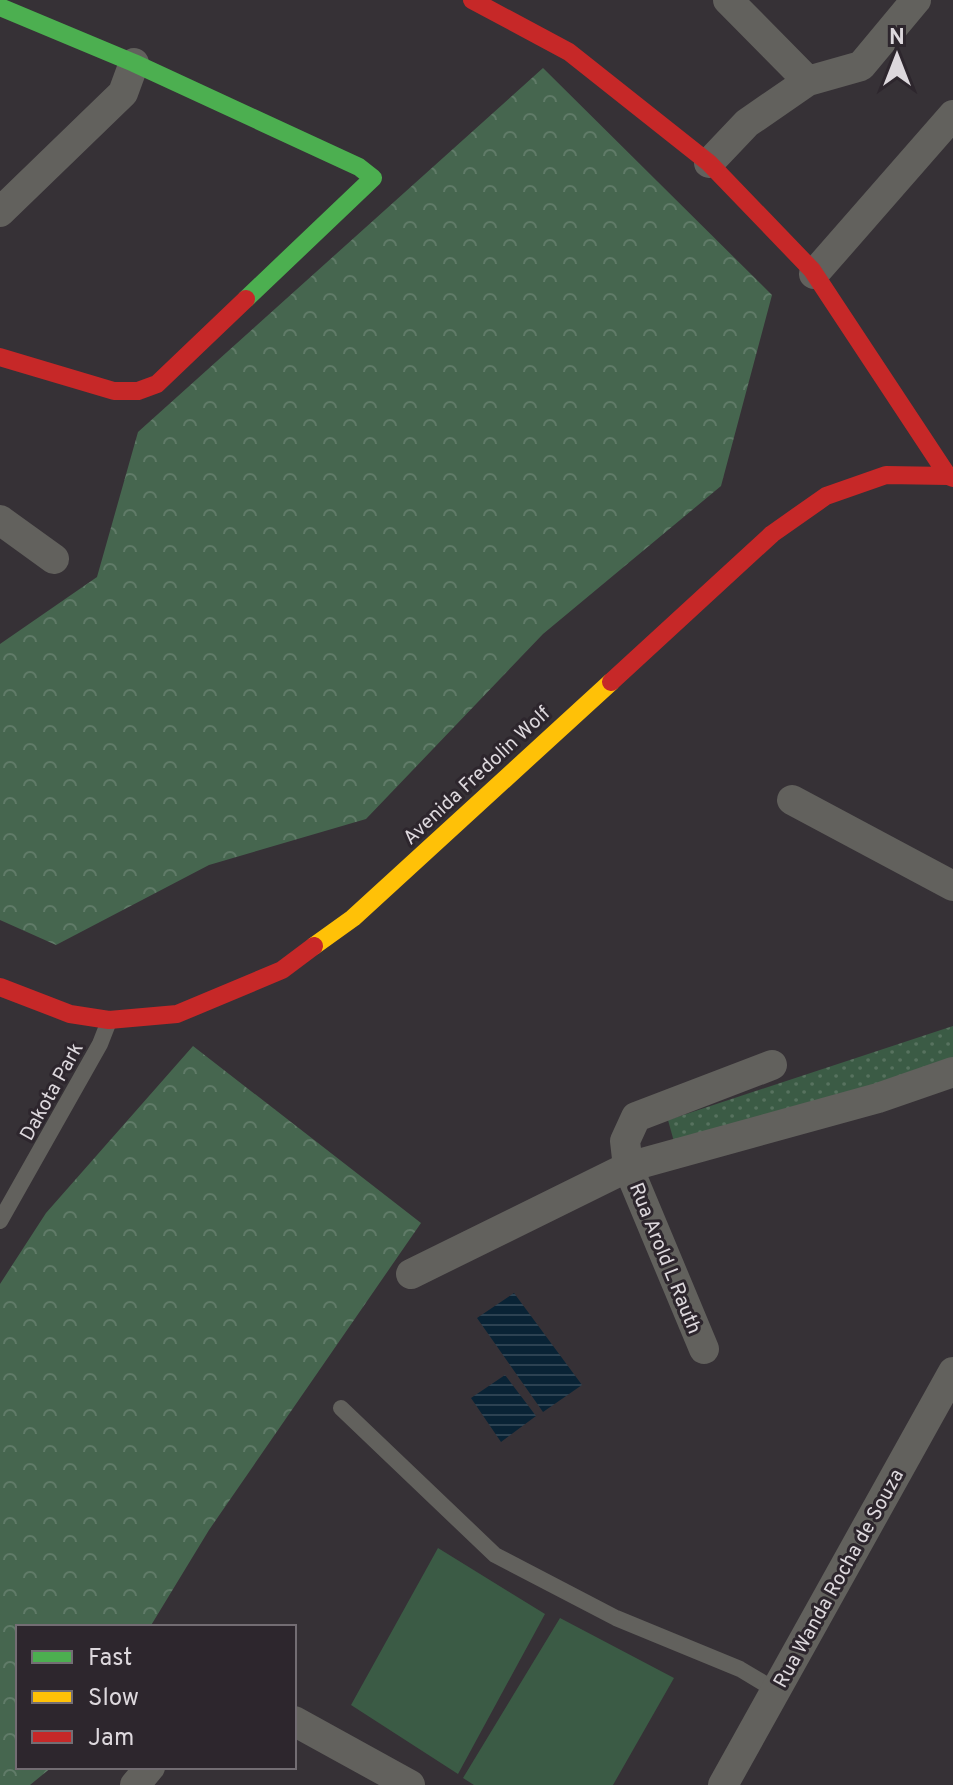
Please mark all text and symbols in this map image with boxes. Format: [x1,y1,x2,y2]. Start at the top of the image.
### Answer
north arrow [857,16,937,96]
text: N [889,25,905,52]
street label: Avenida Fredolin Wolf [398,701,557,852]
street label: Dakota Park [15,1038,90,1146]
street label: Rua Arold L Rauth [622,1179,706,1338]
street label: Rua Wanda Rocha de Souza [769,1465,911,1693]
legend [16,1625,296,1769]
text: Fast [88,1644,132,1674]
text: Slow [88,1684,139,1714]
text: Jam [88,1724,134,1754]

